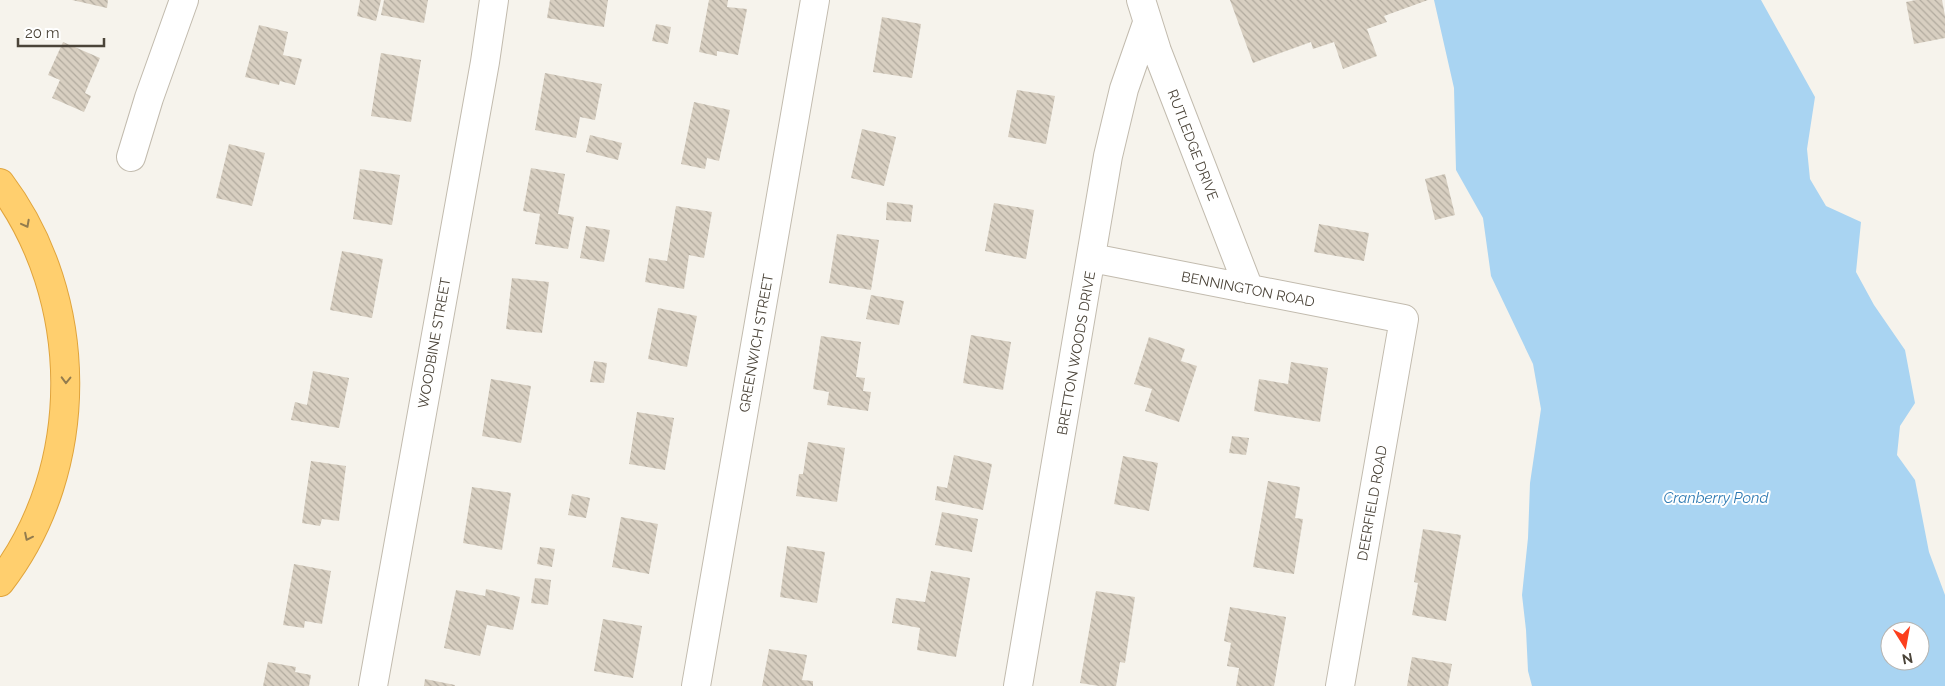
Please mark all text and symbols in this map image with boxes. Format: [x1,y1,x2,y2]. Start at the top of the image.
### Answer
scale bar [18,15,104,47]
text: 20 m [25,24,60,42]
street label: RUTLEDGE DRIVE [1164,87,1222,203]
one-way arrow [20,219,30,228]
street label: BENNINGTON ROAD [1180,268,1316,310]
street label: BRETTON WOODS DRIVE [1054,270,1098,436]
street label: GREENWICH STREET [736,272,776,414]
street label: WOODBINE STREET [415,276,453,410]
one-way arrow [60,376,71,384]
street label: DEERFIELD ROAD [1354,444,1390,562]
water label: Cranberry Pond [1664,489,1769,507]
one-way arrow [24,531,34,540]
north arrow [1880,621,1930,671]
text: N [1901,650,1914,668]

